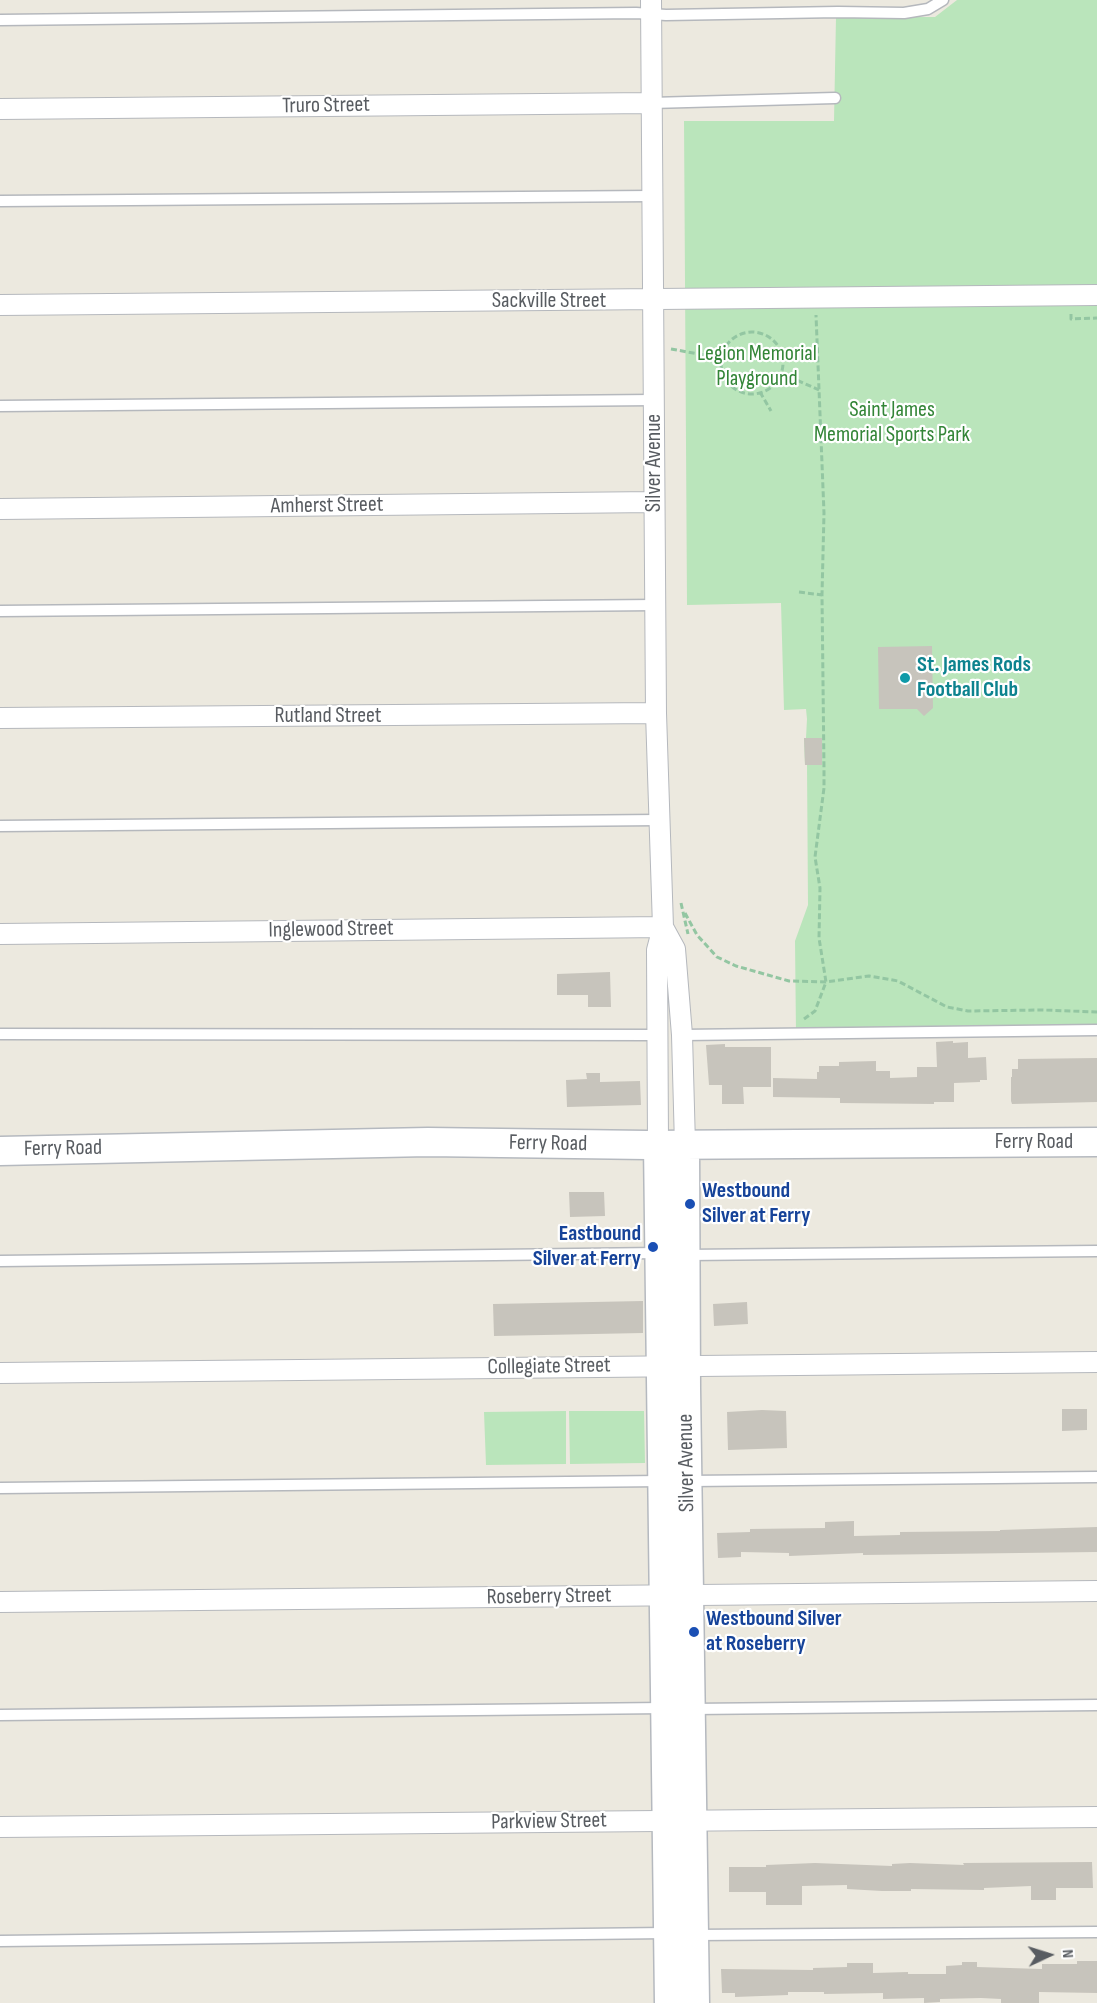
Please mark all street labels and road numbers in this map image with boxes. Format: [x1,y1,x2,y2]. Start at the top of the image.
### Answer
street label: Truro Street [282,92,370,120]
street label: Sackville Street [492,288,606,314]
street label: Silver Avenue [641,414,667,512]
street label: Amherst Street [270,492,384,520]
street label: Rutland Street [274,703,382,729]
street label: Inglewood Street [268,916,394,944]
street label: Ferry Road [995,1129,1073,1155]
street label: Ferry Road [509,1130,587,1158]
street label: Ferry Road [24,1135,102,1163]
street label: Collegiate Street [487,1353,611,1381]
street label: Silver Avenue [673,1414,701,1512]
street label: Roseberry Street [486,1583,612,1611]
street label: Parkview Street [491,1808,607,1836]

